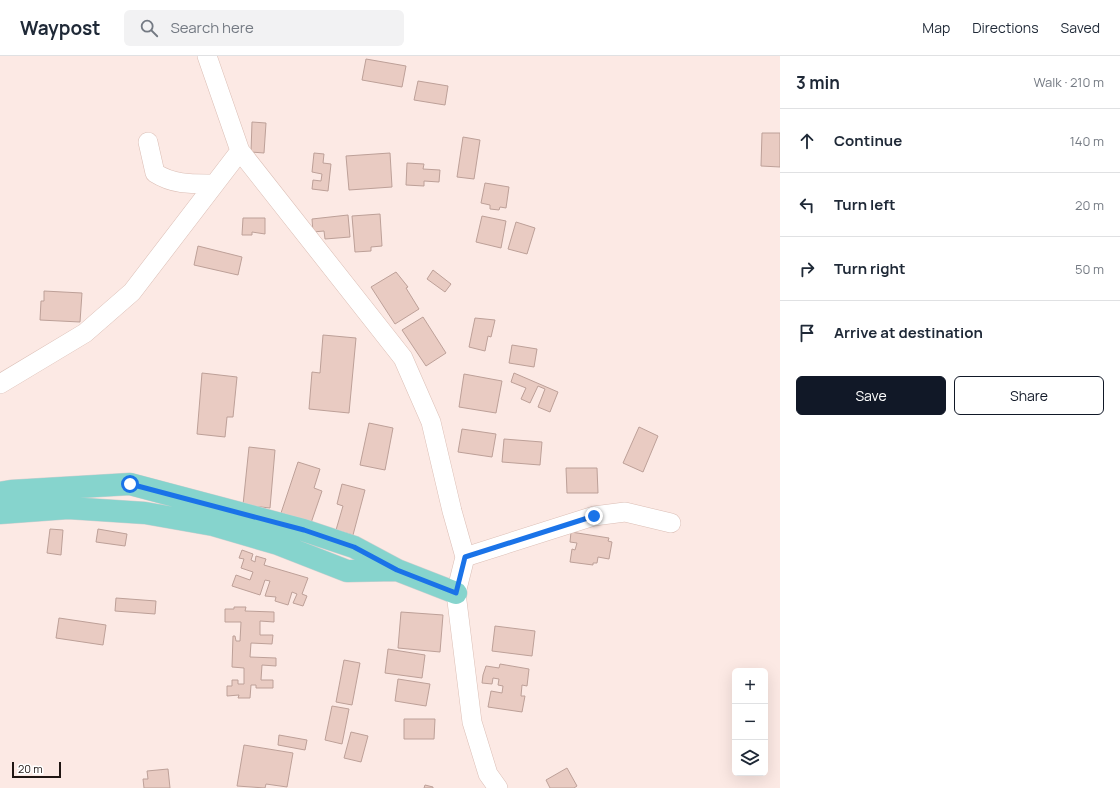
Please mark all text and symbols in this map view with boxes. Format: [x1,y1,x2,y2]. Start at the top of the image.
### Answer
search box [124,10,404,46]
text: Waypost [20,15,100,41]
icon: search [138,17,160,39]
text: Search here [170,17,254,38]
text: Map [922,18,950,37]
text: Directions [972,18,1039,37]
text: Saved [1061,18,1100,37]
text: 3 min [796,71,840,94]
text: Walk · 210 m [1034,73,1104,91]
icon: ahead [796,130,818,152]
text: Continue [834,130,902,151]
text: 140 m [1070,132,1104,150]
icon: left [796,194,818,216]
text: Turn left [834,194,896,215]
text: 20 m [1075,196,1104,214]
icon: right [796,258,818,280]
text: Turn right [834,258,905,279]
text: 50 m [1075,260,1104,278]
icon: arrive [796,322,818,344]
text: Arrive at destination [834,322,983,343]
button: Save [796,376,946,415]
button: Share [954,376,1104,415]
route start [121,475,139,493]
route end [585,507,603,525]
map controls [732,668,768,776]
button: + [732,668,768,704]
button: − [732,704,768,740]
button: layers [732,740,768,776]
scale bar [12,760,61,779]
text: 20 m [18,761,43,776]

